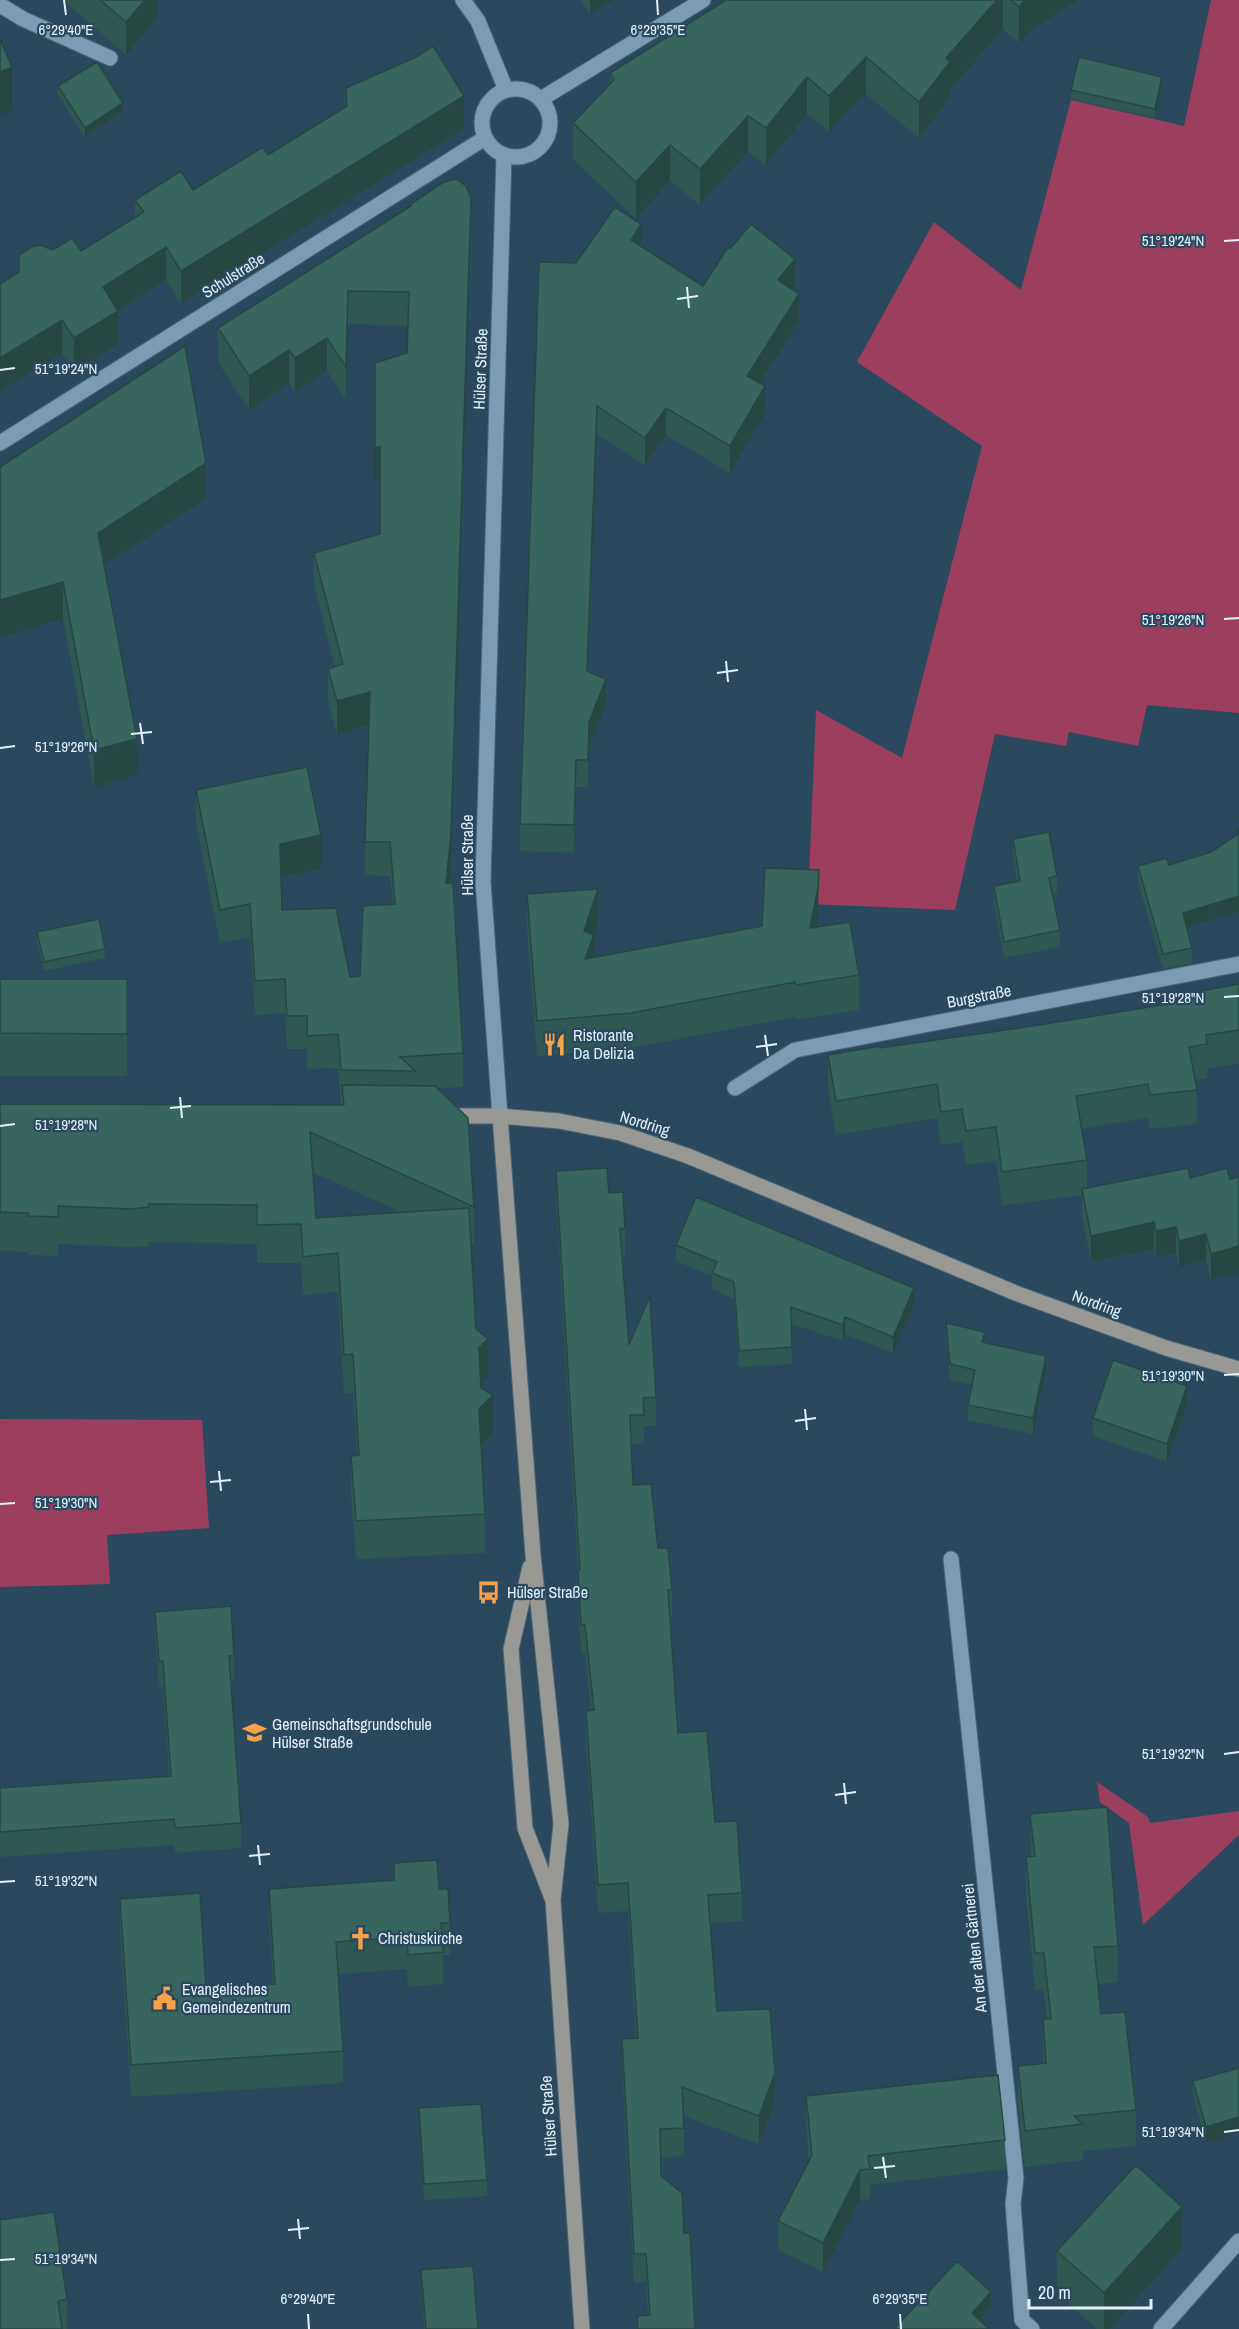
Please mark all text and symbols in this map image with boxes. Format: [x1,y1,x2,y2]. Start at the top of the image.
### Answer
text: 6°29'40"E [38,19,94,40]
text: 6°29'35"E [630,19,686,40]
text: 51°19'24"N [1142,230,1204,251]
street label: Schulstraße [197,247,269,303]
street label: Hülser Straße [468,328,492,410]
text: 51°19'24"N [35,358,97,379]
text: 51°19'26"N [1142,609,1204,630]
text: 51°19'26"N [35,736,97,757]
street label: Hülser Straße [456,815,478,895]
street label: Burgstraße [945,979,1013,1013]
text: 51°19'28"N [1142,987,1204,1008]
place label: Ristorante Da Delizia [573,1024,635,1064]
restaurant icon: Ristorante Da Delizia [542,1031,568,1057]
street label: Nordring [617,1105,673,1141]
text: 51°19'28"N [35,1114,97,1135]
street label: Nordring [1069,1284,1125,1322]
text: 51°19'30"N [1142,1365,1204,1386]
text: 51°19'30"N [35,1492,97,1513]
bus stop icon: Hülser Straße [476,1579,502,1605]
place label: Hülser Straße [507,1581,588,1603]
place label: Gemeinschaftsgrundschule Hülser Straße [272,1713,432,1753]
school or university icon: Gemeinschaftsgrundschule Hülser Straße [241,1720,267,1746]
text: 51°19'32"N [1142,1743,1204,1764]
text: 51°19'32"N [35,1870,97,1891]
street label: An der alten Gärtnerei [956,1882,992,2015]
church icon: Christuskirche [347,1925,373,1951]
place label: Christuskirche [378,1927,463,1949]
place label: Evangelisches Gemeindezentrum [182,1978,291,2018]
public building icon: Evangelisches Gemeindezentrum [151,1985,177,2011]
street label: Hülser Straße [534,2075,562,2157]
text: 51°19'34"N [1142,2121,1204,2142]
text: 51°19'34"N [35,2248,97,2269]
scale bar [1029,2272,1150,2310]
text: 20 m [1038,2280,1071,2305]
text: 6°29'40"E [280,2288,336,2309]
text: 6°29'35"E [872,2288,928,2309]

